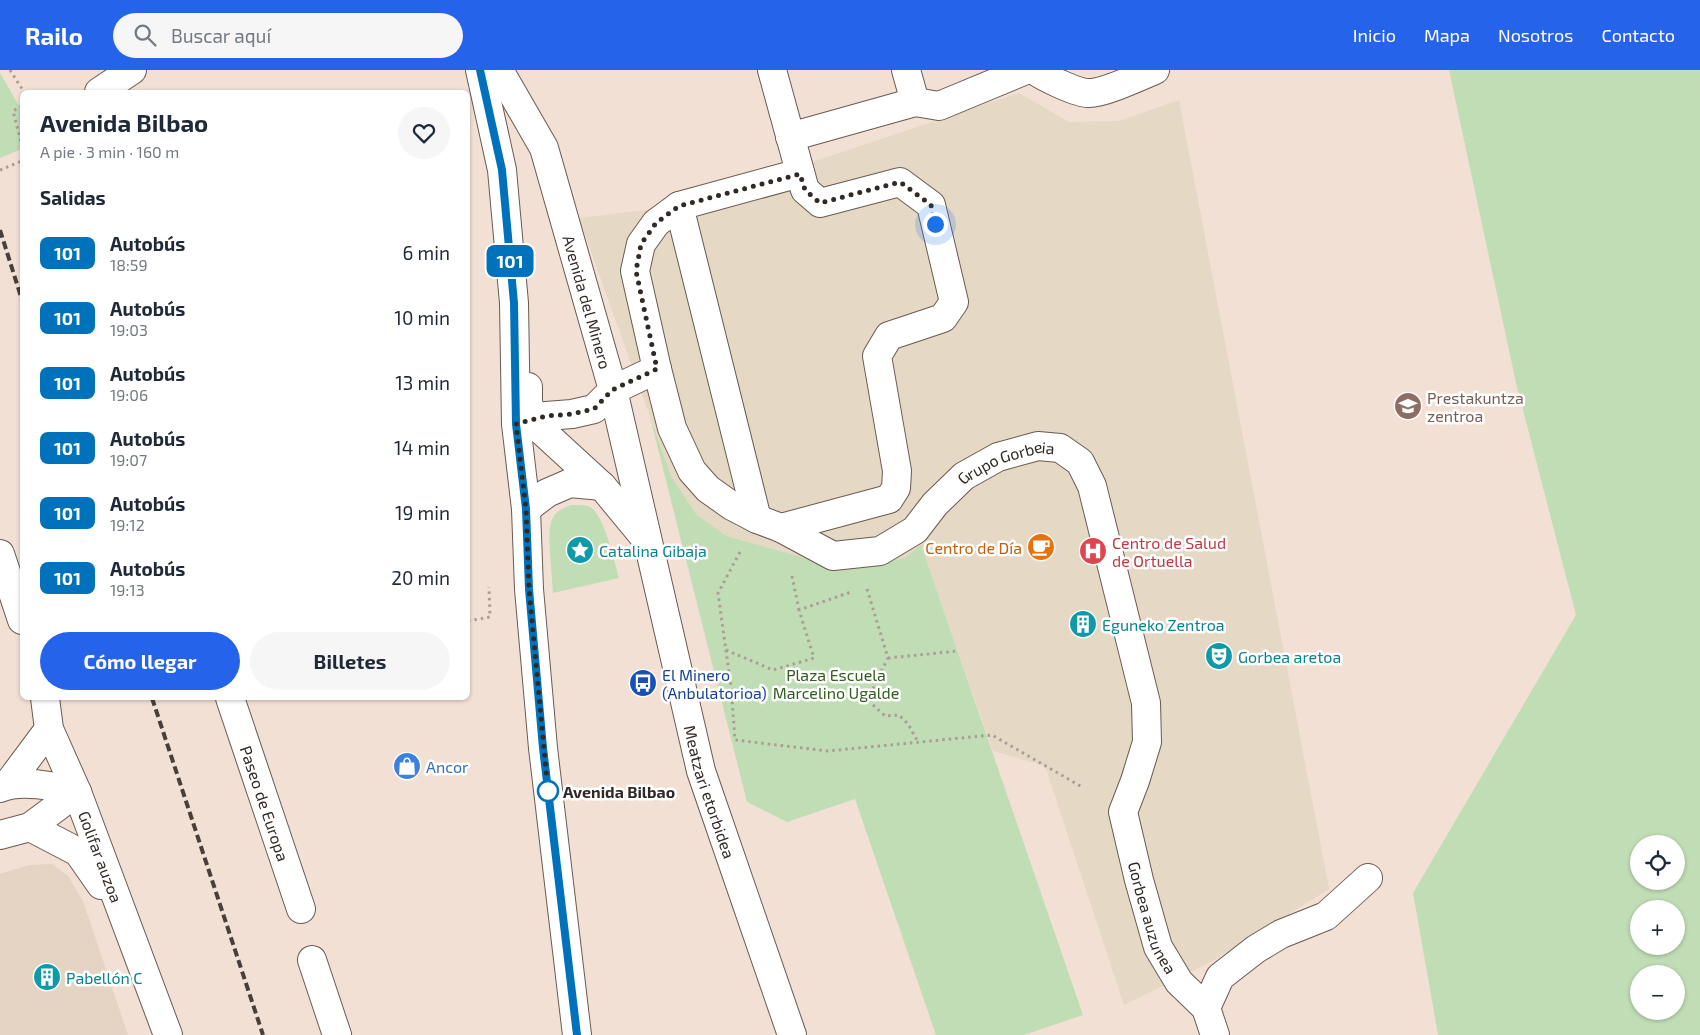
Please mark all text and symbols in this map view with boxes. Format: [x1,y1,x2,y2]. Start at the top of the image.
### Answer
search box [113,13,463,58]
text: Railo [25,21,83,50]
icon: search [131,21,159,49]
text: Buscar aquí [171,24,271,47]
text: Inicio [1353,24,1396,46]
text: Mapa [1424,24,1470,46]
text: Nosotros [1498,24,1573,46]
text: Contacto [1601,24,1675,46]
button: heart [398,107,450,159]
text: Avenida Bilbao [40,108,208,137]
text: A pie · 3 min · 160 m [40,142,179,161]
text: Salidas [40,186,106,209]
your location [923,212,948,237]
text: Autobús [110,232,185,255]
street label: Avenida del Minero [560,233,616,371]
text: 6 min [402,241,450,264]
text: 101 [54,242,81,264]
line badge: 101 [481,245,539,277]
text: 101 [497,250,523,272]
text: 18:59 [110,255,148,274]
text: Autobús [110,297,185,320]
text: 10 min [394,306,450,329]
text: 101 [54,307,81,329]
text: 19:03 [110,320,148,339]
text: Autobús [110,362,185,385]
text: 13 min [395,371,450,394]
text: 101 [54,372,81,394]
text: 19:06 [110,385,148,404]
place label: Prestakuntza zentroa [1427,388,1524,425]
school or university icon: Prestakuntza zentroa [1393,391,1423,421]
text: Autobús [110,427,185,450]
text: 14 min [394,436,450,459]
street label: Grupo Gorbeia [953,436,1055,487]
text: 101 [54,437,81,459]
text: 19:07 [110,450,147,469]
text: Autobús [110,492,185,515]
text: 19 min [395,501,450,524]
text: 101 [54,502,81,524]
text: 19:12 [110,515,145,534]
cafe icon: Centro de Día [1026,532,1056,562]
place label: Centro de Salud de Ortuella [1112,533,1226,570]
place icon: Catalina Gibaja [565,535,595,565]
hospital icon: Centro de Salud de Ortuella [1078,536,1108,566]
place label: Centro de Día [925,538,1022,557]
place label: Catalina Gibaja [599,541,707,561]
text: Autobús [110,557,185,580]
text: 20 min [391,566,450,589]
text: 101 [54,567,81,589]
text: 19:13 [110,580,145,599]
building icon: Eguneko Zentroa [1068,609,1098,639]
place label: Eguneko Zentroa [1102,615,1225,634]
button: Cómo llegar [40,632,240,690]
button: Billetes [250,632,450,690]
theatre icon: Gorbea aretoa [1204,641,1234,671]
place label: Gorbea aretoa [1238,647,1341,666]
place label: El Minero (Anbulatorioa) [662,665,767,702]
park label: Plaza Escuela Marcelino Ugalde [773,665,899,702]
bus stop icon: El Minero (Anbulatorioa) [628,668,658,698]
street label: Meatzari etorbidea [681,723,740,861]
street label: Paseo de Europa [237,743,294,863]
shop icon: Ancor [392,751,422,781]
place label: Ancor [426,757,469,776]
marker: Avenida Bilbao [537,780,559,802]
place label: Avenida Bilbao [563,782,675,801]
street label: Golifar auzoa [75,808,127,905]
map controls [1630,835,1685,1020]
button: locate [1630,835,1685,890]
street label: Gorbea auzunea [1125,859,1181,977]
button: + [1630,900,1685,955]
building icon: Pabellón C [32,962,62,992]
button: − [1630,965,1685,1020]
place label: Pabellón C [66,968,142,987]

